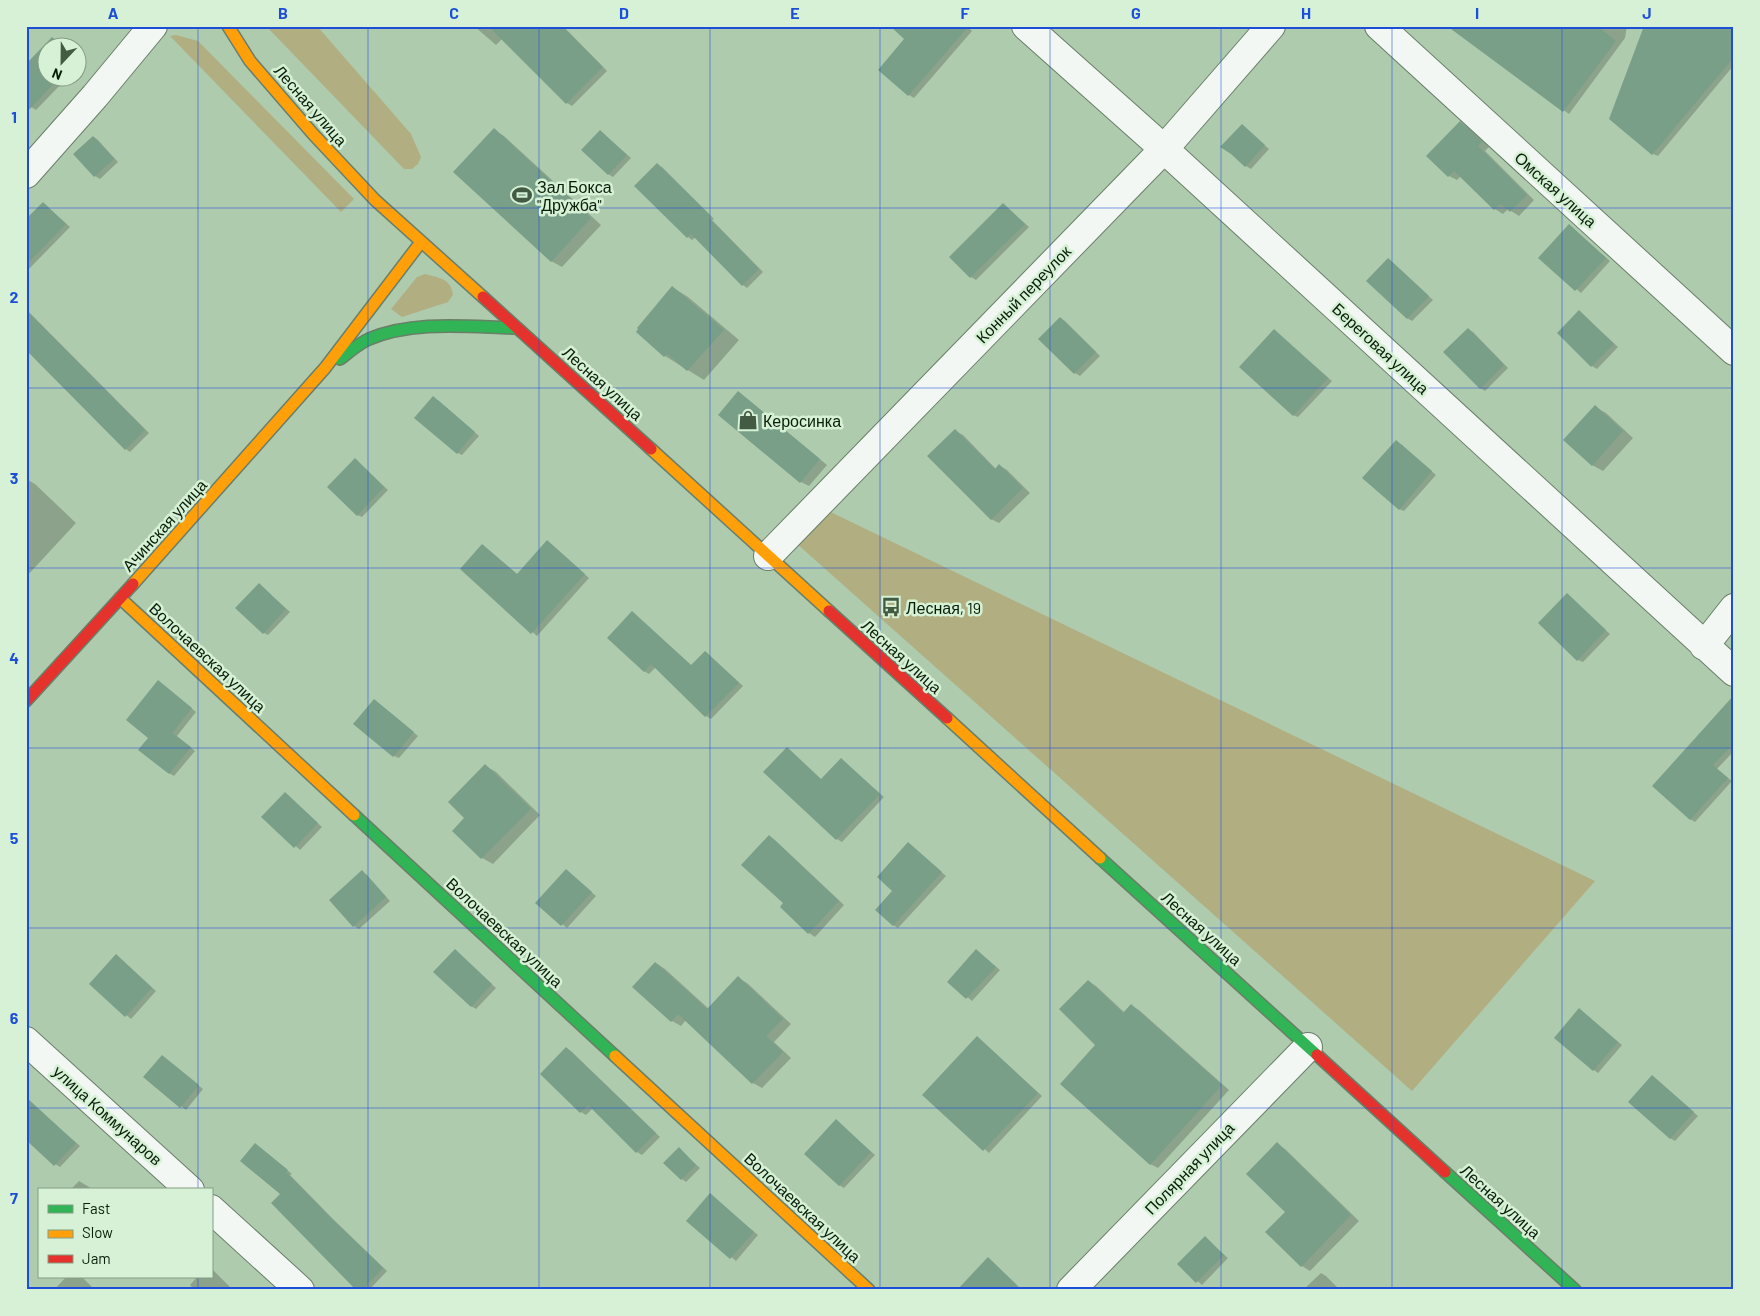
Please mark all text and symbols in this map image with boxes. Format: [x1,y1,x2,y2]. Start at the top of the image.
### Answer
text: A [108,3,119,22]
text: B [278,3,288,22]
text: C [449,3,459,22]
text: D [619,3,629,22]
text: E [790,3,800,22]
text: F [961,3,970,22]
text: G [1131,3,1141,22]
text: H [1301,3,1311,22]
text: I [1475,3,1479,22]
text: J [1642,3,1652,22]
north arrow [38,38,88,88]
street label: Лесная улица [271,61,351,149]
text: N [49,65,64,84]
text: 1 [11,107,17,126]
street label: Омская улица [1511,147,1601,231]
place label: Зал Бокса "Дружба" [537,177,612,214]
sports icon: Зал Бокса "Дружба" [511,184,533,206]
street label: Конный переулок [972,241,1075,347]
text: 2 [10,287,19,306]
street label: Береговая улица [1329,299,1433,398]
street label: Лесная улица [559,342,647,424]
shop icon: Керосинка [737,409,759,431]
place label: Керосинка [763,411,841,430]
text: 3 [10,468,18,487]
street label: Ачинская улица [118,475,210,575]
bus stop icon: Лесная, 19 [880,596,902,618]
street label: Волочаевская улица [146,598,270,716]
place label: Лесная, 19 [906,598,981,617]
street label: Лесная улица [858,615,946,697]
text: 4 [9,648,19,667]
text: 5 [10,828,19,847]
street label: Волочаевская улица [443,873,567,991]
street label: Лесная улица [1158,887,1246,969]
text: 6 [10,1008,19,1027]
street label: улица Коммунаров [50,1061,166,1169]
street label: Полярная улица [1140,1118,1238,1218]
street label: Волочаевская улица [741,1148,865,1266]
street label: Лесная улица [1457,1160,1545,1242]
text: 7 [10,1188,18,1207]
legend [38,1188,212,1278]
text: Fast [82,1199,110,1217]
text: Slow [82,1223,113,1241]
text: Jam [82,1249,111,1267]

